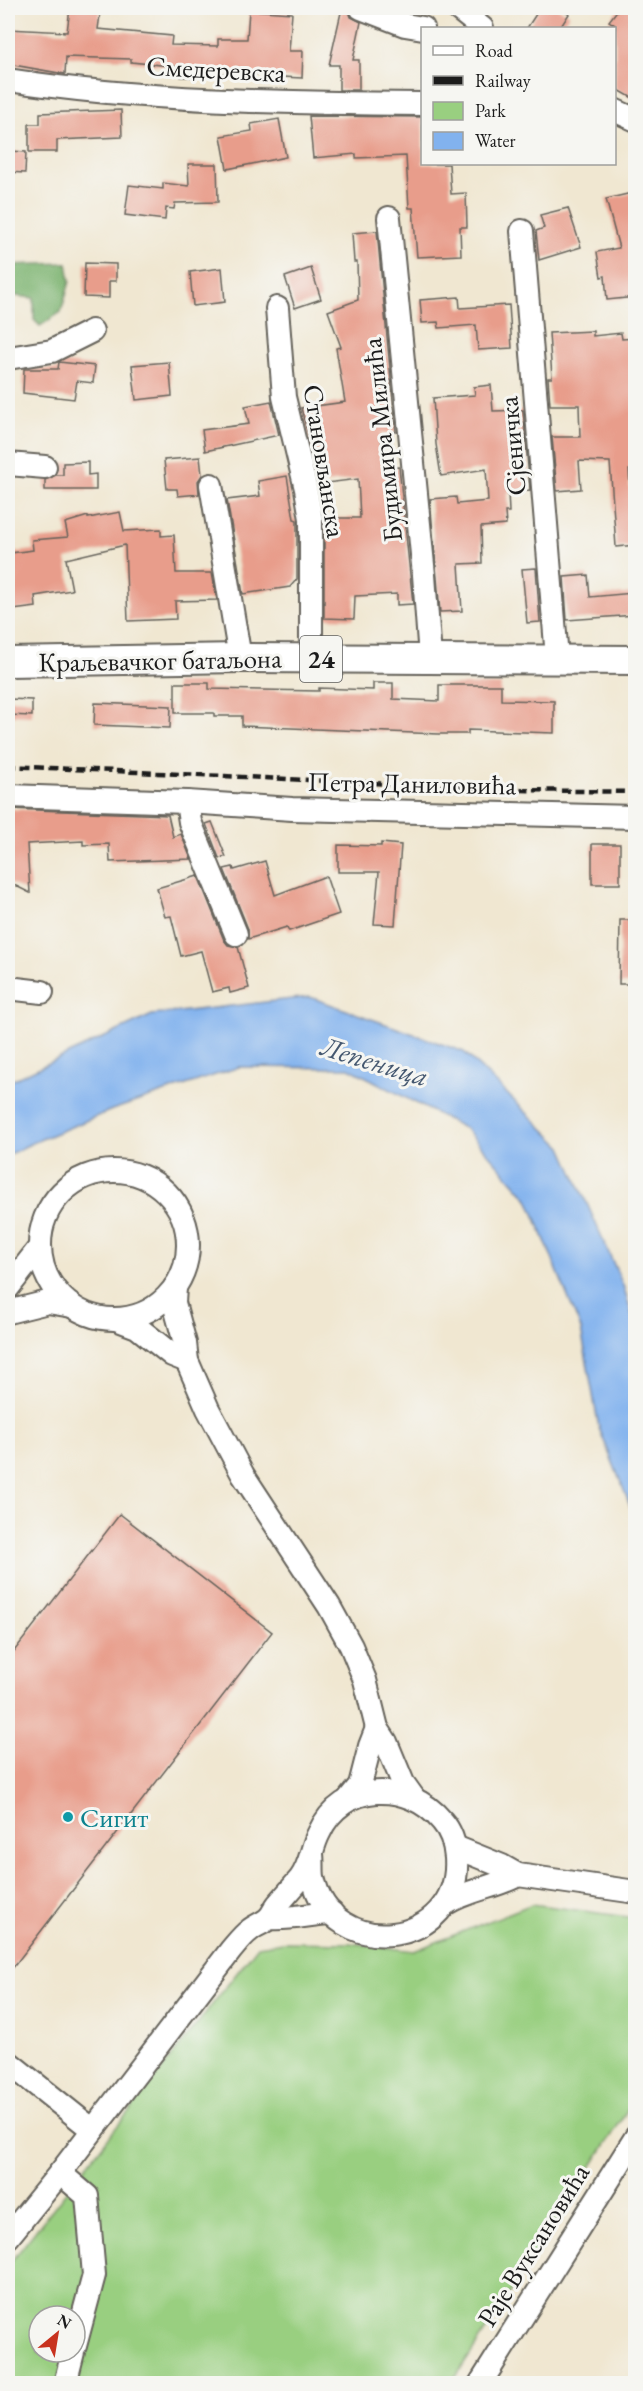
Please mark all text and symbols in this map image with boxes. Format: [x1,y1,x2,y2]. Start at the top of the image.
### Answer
legend [421,27,616,165]
text: Road [475,39,514,62]
street label: Смедеревска [146,48,287,90]
text: Railway [475,69,531,92]
text: Park [475,99,506,122]
text: Water [475,129,516,152]
street label: Будимира Милића [354,336,410,544]
street label: Становљанска [296,382,354,540]
street label: Сјеничка [490,395,534,497]
road number: 24 [300,636,342,682]
street label: Краљевачког батаљона [38,640,282,680]
street label: Петра Даниловића [307,764,517,802]
water label: Лепеница [315,1027,433,1094]
place label: Сигит [80,1800,148,1835]
marker: Сигит [61,1810,75,1824]
street label: Раје Вуксановића [469,2157,597,2333]
north arrow [27,2304,87,2364]
text: N [53,2309,75,2334]

